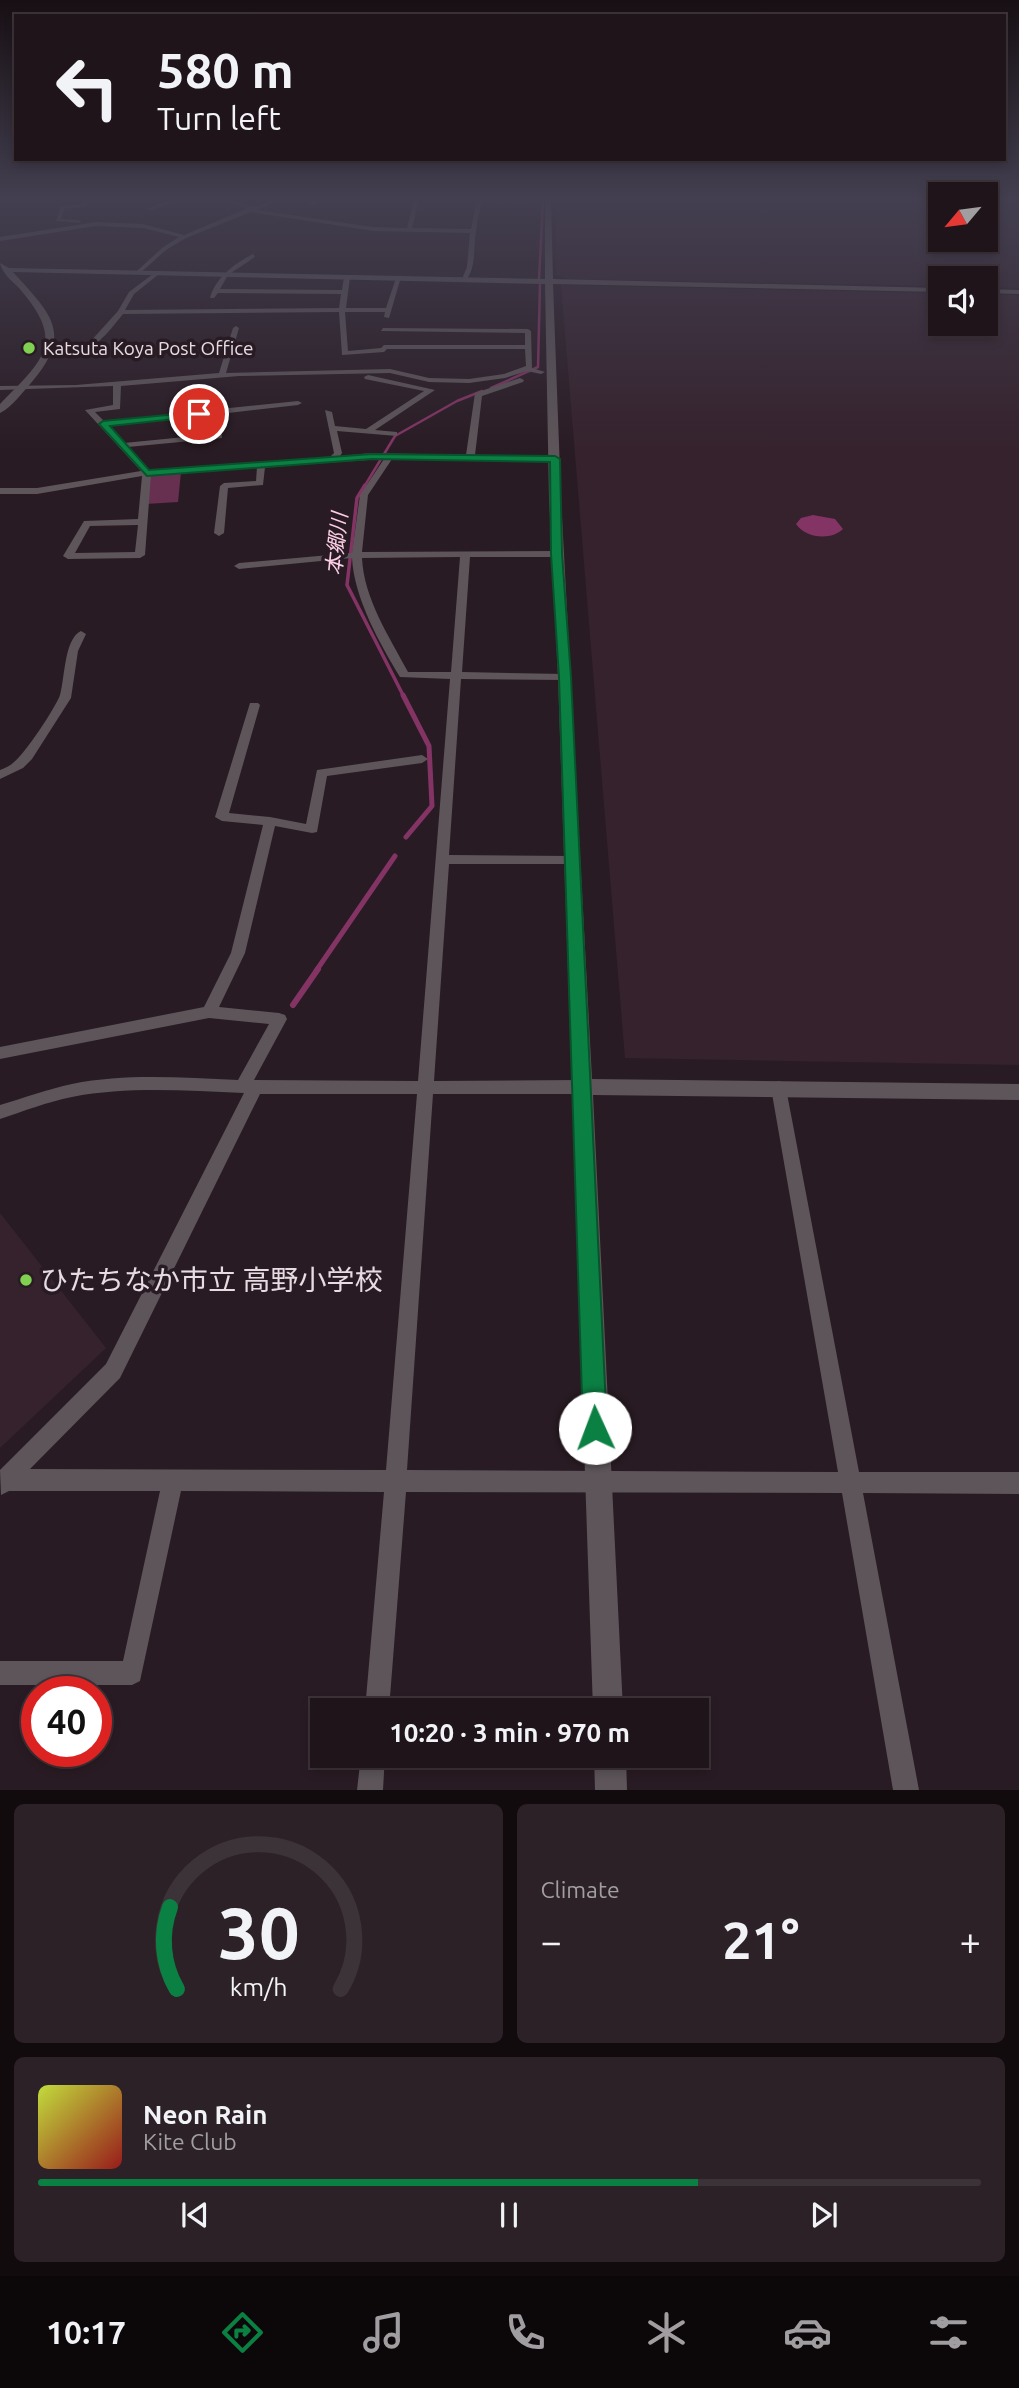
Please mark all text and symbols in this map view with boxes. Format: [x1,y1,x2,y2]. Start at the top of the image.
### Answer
icon: left [42,42,133,133]
text: 580 m [157,42,294,97]
text: Turn left [157,100,281,136]
north arrow [928,182,998,252]
map controls [928,182,998,336]
button: sound [928,266,998,336]
place label: Katsuta Koya Post Office [43,337,254,359]
marker: Katsuta Koya Post Office [21,340,37,356]
pin [169,384,229,444]
icon: arrive [180,395,218,433]
water label: 本郷川 [321,509,351,576]
place label: ひたちなか市立 高野小学校 [40,1264,382,1295]
marker: ひたちなか市立 高野小学校 [18,1272,34,1288]
position arrow [558,1391,632,1465]
speed limit sign: 40 [21,1676,112,1767]
text: 10:20 · 3 min · 970 m [389,1718,630,1747]
text: Climate [541,1877,620,1902]
text: 30 [217,1892,299,1974]
text: 21° [722,1911,799,1969]
text: − [541,1920,562,1962]
text: + [960,1920,981,1962]
text: km/h [229,1973,287,2001]
text: Neon Rain [143,2100,268,2129]
text: Kite Club [143,2129,237,2154]
icon: previous [176,2196,214,2234]
icon: pause [490,2196,528,2234]
icon: next [805,2196,843,2234]
icon: directions [218,2308,267,2357]
icon: music [359,2308,408,2357]
icon: phone [501,2308,550,2357]
icon: climate [642,2308,691,2357]
icon: car [783,2308,832,2357]
icon: filters [924,2308,973,2357]
text: 10:17 [46,2314,126,2350]

